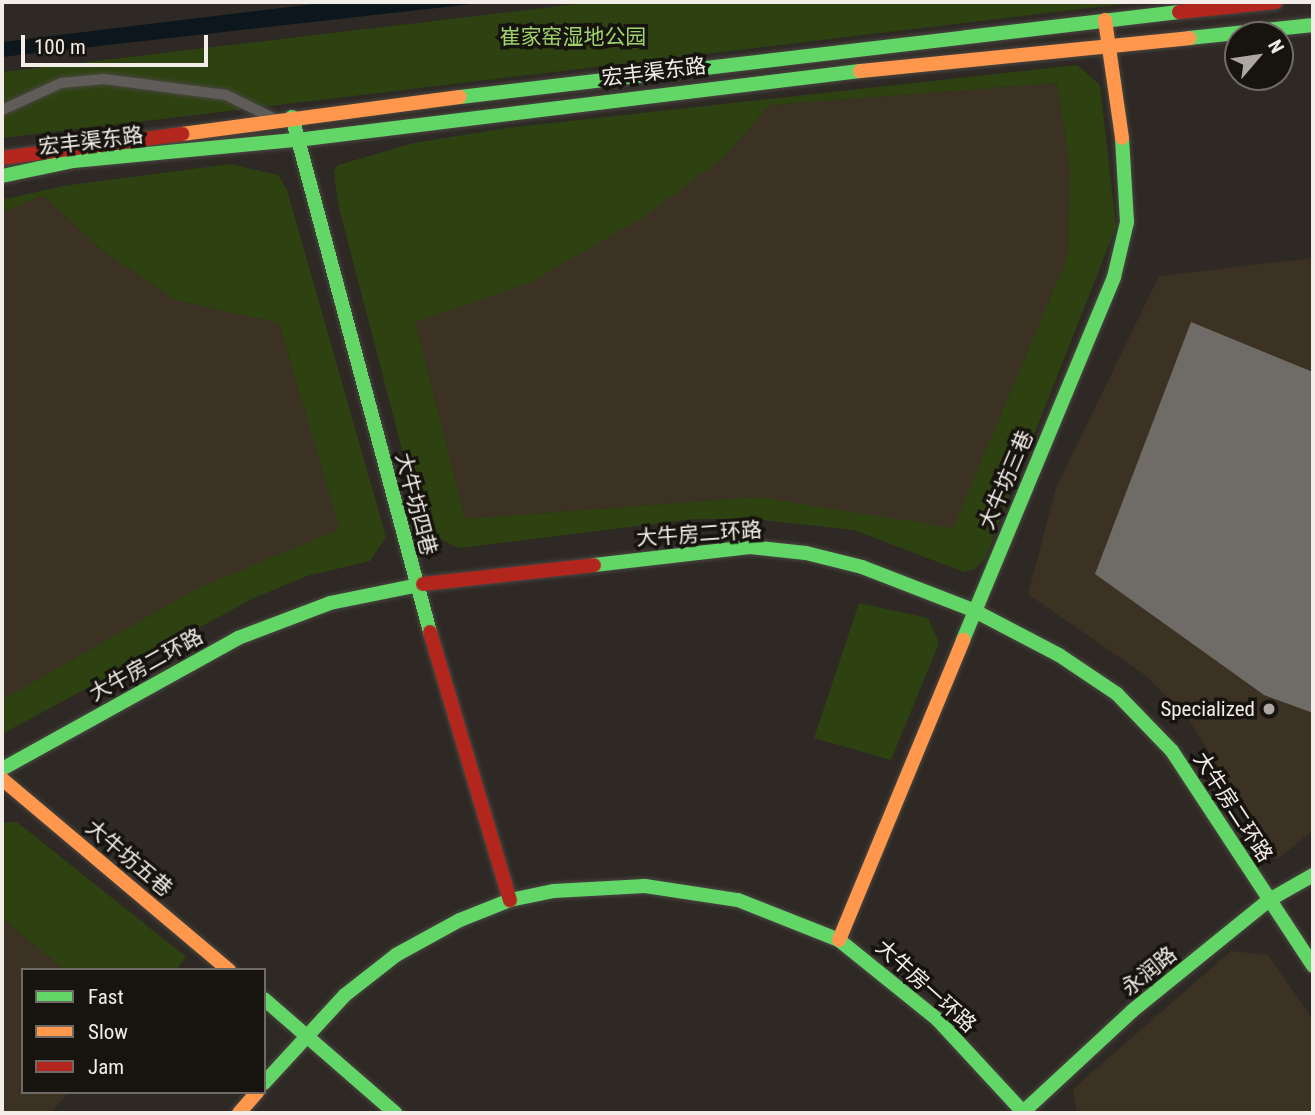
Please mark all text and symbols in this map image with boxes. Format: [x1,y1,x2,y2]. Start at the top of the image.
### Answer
scale bar [24,21,212,65]
north arrow [1224,21,1294,91]
park label: 崔家窑湿地公园 [500,24,646,50]
text: 100 m [34,35,86,59]
text: N [1263,36,1289,57]
street label: 宏丰渠东路 [600,53,708,91]
street label: 宏丰渠东路 [37,122,145,160]
street label: 大牛坊三巷 [974,427,1038,533]
street label: 大牛坊四巷 [390,450,442,558]
street label: 大牛房二环路 [635,517,763,551]
street label: 大牛房二环路 [85,623,207,707]
place label: Specialized [1160,696,1255,722]
marker: Specialized [1261,701,1277,717]
street label: 大牛房二环路 [1188,747,1278,867]
street label: 大牛坊五巷 [81,815,177,901]
street label: 大牛房一环路 [871,934,981,1038]
street label: 永润路 [1117,941,1181,1001]
legend [21,968,266,1094]
text: Fast [88,985,124,1009]
text: Slow [88,1020,128,1044]
text: Jam [88,1055,124,1079]

